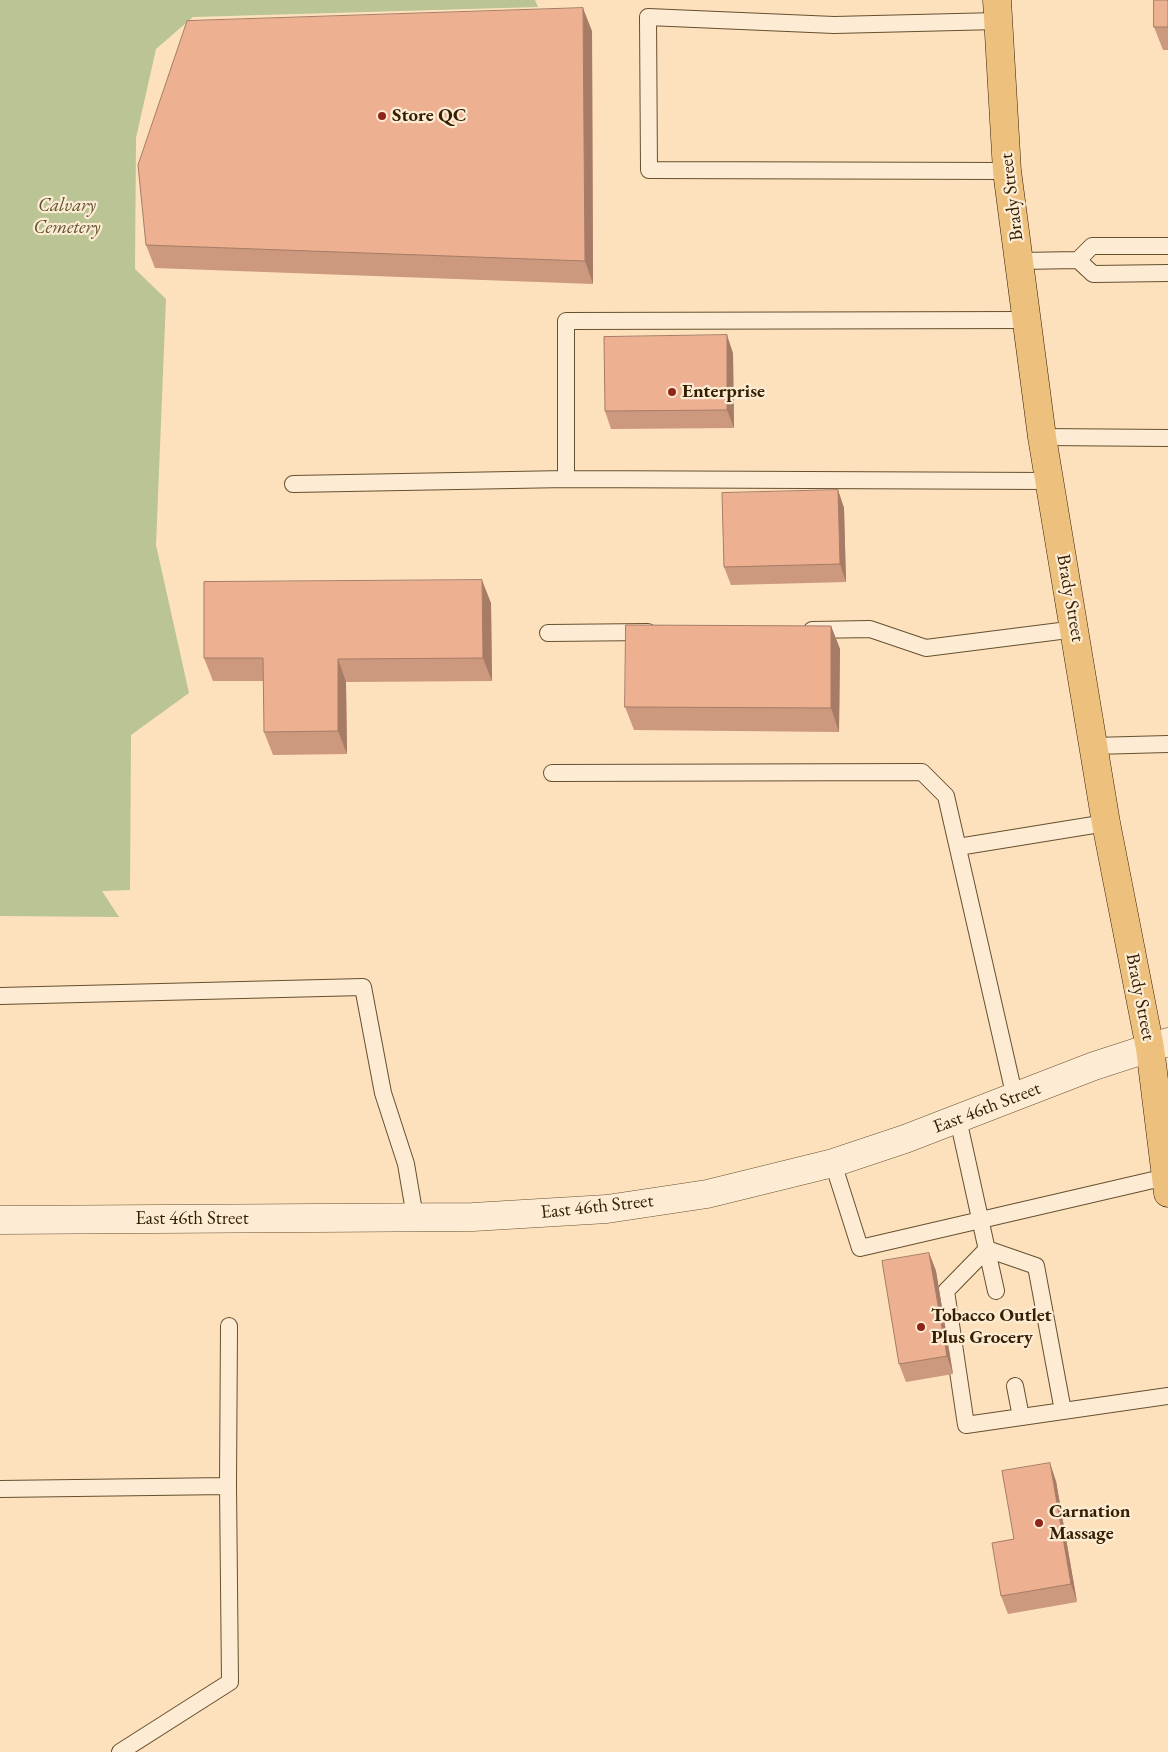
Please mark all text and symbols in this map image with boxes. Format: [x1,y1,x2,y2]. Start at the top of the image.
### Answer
place label: Store QC [392,105,466,127]
marker: Store QC [376,110,388,122]
street label: Brady Street [995,152,1029,242]
park label: Calvary Cemetery [34,195,100,239]
place label: Enterprise [682,381,765,403]
marker: Enterprise [666,386,678,398]
street label: Brady Street [1051,552,1089,644]
street label: Brady Street [1120,951,1160,1043]
street label: East 46th Street [930,1077,1044,1139]
street label: East 46th Street [539,1190,655,1224]
street label: East 46th Street [135,1208,249,1230]
place label: Tobacco Outlet Plus Grocery [931,1305,1052,1349]
marker: Tobacco Outlet Plus Grocery [915,1321,927,1333]
place label: Carnation Massage [1049,1501,1131,1545]
marker: Carnation Massage [1033,1517,1045,1529]

